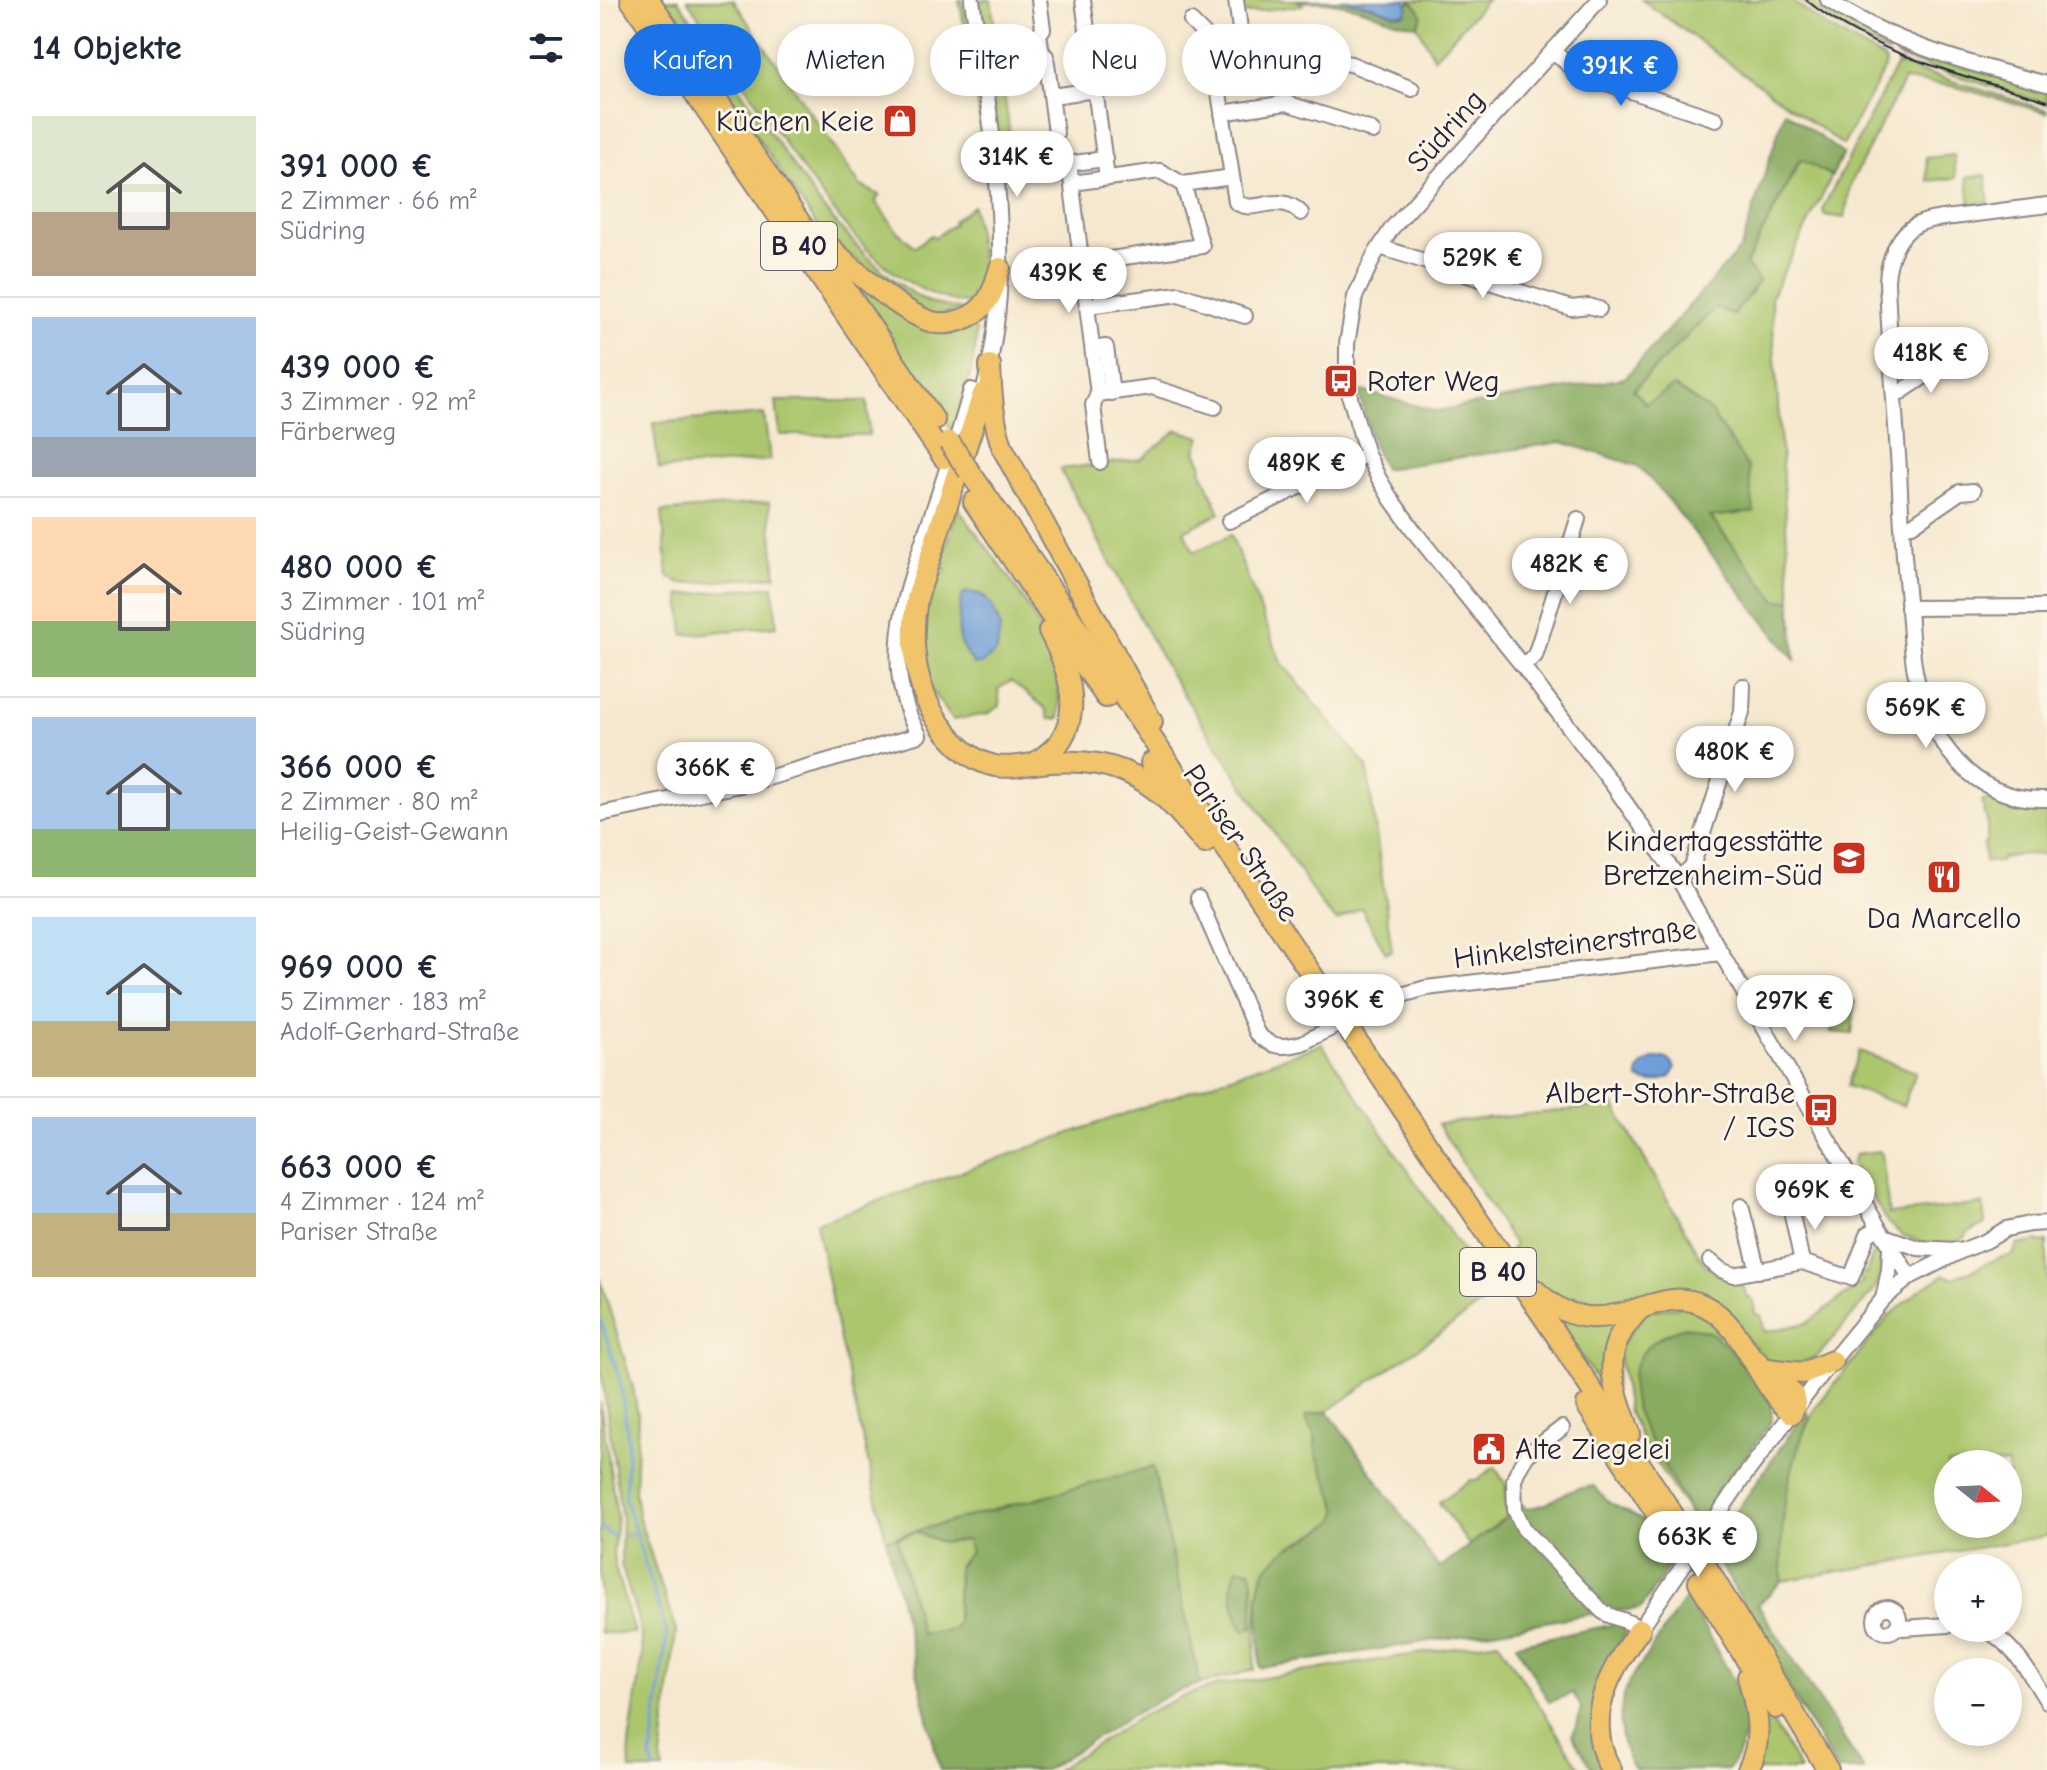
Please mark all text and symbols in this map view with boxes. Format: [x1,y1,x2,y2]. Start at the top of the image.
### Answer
chip: Kaufen [624,24,761,96]
chip: Mieten [777,24,914,96]
chip: Filter [930,24,1047,96]
chip: Neu [1063,24,1166,96]
chip: Wohnung [1182,24,1351,96]
icon: filters [524,26,568,70]
text: 14 Objekte [32,28,182,68]
pin: 391K € [1556,40,1686,108]
text: 391K € [1582,51,1660,81]
street label: Südring [1400,83,1492,179]
shop icon: Küchen Keie [881,102,919,140]
place label: Küchen Keie [716,104,874,139]
pin: 314K € [952,131,1082,199]
text: 314K € [979,142,1055,172]
text: 391 000 € [280,146,434,186]
icon: home [96,148,192,244]
text: 2 Zimmer · 66 m² [280,186,476,216]
text: Südring [280,216,366,246]
road number: B 40 [761,222,837,270]
pin: 529K € [1418,232,1548,300]
text: 529K € [1442,243,1524,273]
pin: 439K € [1004,247,1134,315]
text: 439K € [1029,258,1109,288]
pin: 418K € [1866,327,1996,395]
text: 418K € [1892,338,1970,368]
text: 439 000 € [280,347,436,387]
icon: home [96,349,192,445]
bus stop icon: Roter Weg [1322,362,1360,400]
place label: Roter Weg [1367,364,1500,399]
text: 3 Zimmer · 92 m² [280,387,475,417]
text: Färberweg [280,417,396,447]
pin: 489K € [1242,437,1372,505]
text: 489K € [1267,448,1347,478]
pin: 482K € [1505,538,1635,606]
text: 480 000 € [280,547,439,587]
icon: home [96,549,192,645]
text: 482K € [1530,549,1610,579]
text: 3 Zimmer · 101 m² [280,587,484,617]
text: Südring [280,617,366,647]
pin: 569K € [1861,682,1991,750]
text: 569K € [1885,693,1967,723]
pin: 480K € [1670,726,1800,794]
text: 480K € [1694,737,1776,767]
pin: 366K € [651,742,781,810]
text: 366 000 € [280,747,438,787]
icon: home [96,749,192,845]
text: 366K € [675,753,757,783]
street label: Pariser Straße [1176,758,1306,928]
text: 2 Zimmer · 80 m² [280,787,478,817]
text: Heilig-Geist-Gewann [280,817,509,847]
place label: Kindertagesstätte Bretzenheim-Süd [1603,824,1823,893]
school or university icon: Kindertagesstätte Bretzenheim-Süd [1830,839,1868,877]
restaurant icon: Da Marcello [1925,858,1963,896]
place label: Da Marcello [1867,901,2021,936]
street label: Hinkelsteinerstraße [1451,912,1699,976]
text: 969 000 € [280,947,439,987]
icon: home [96,949,192,1045]
pin: 396K € [1280,974,1410,1042]
pin: 297K € [1730,975,1860,1043]
text: 396K € [1304,985,1386,1015]
text: 297K € [1755,986,1835,1016]
text: 5 Zimmer · 183 m² [280,987,486,1017]
text: Adolf-Gerhard-Straße [280,1017,519,1047]
place label: Albert-Stohr-Straße / IGS [1546,1076,1795,1145]
bus stop icon: Albert-Stohr-Straße / IGS [1802,1091,1840,1129]
text: 663 000 € [280,1147,438,1187]
icon: home [96,1149,192,1245]
pin: 969K € [1750,1164,1880,1232]
text: 969K € [1774,1175,1856,1205]
text: 4 Zimmer · 124 m² [280,1187,484,1217]
text: Pariser Straße [280,1217,438,1247]
road number: B 40 [1460,1248,1536,1296]
public building icon: Alte Ziegelei [1470,1430,1508,1468]
place label: Alte Ziegelei [1515,1432,1670,1467]
north arrow [1934,1450,2022,1538]
map controls [1934,1450,2022,1746]
pin: 663K € [1633,1511,1763,1579]
text: 663K € [1657,1522,1739,1552]
button: + [1934,1554,2022,1642]
button: − [1934,1658,2022,1746]

